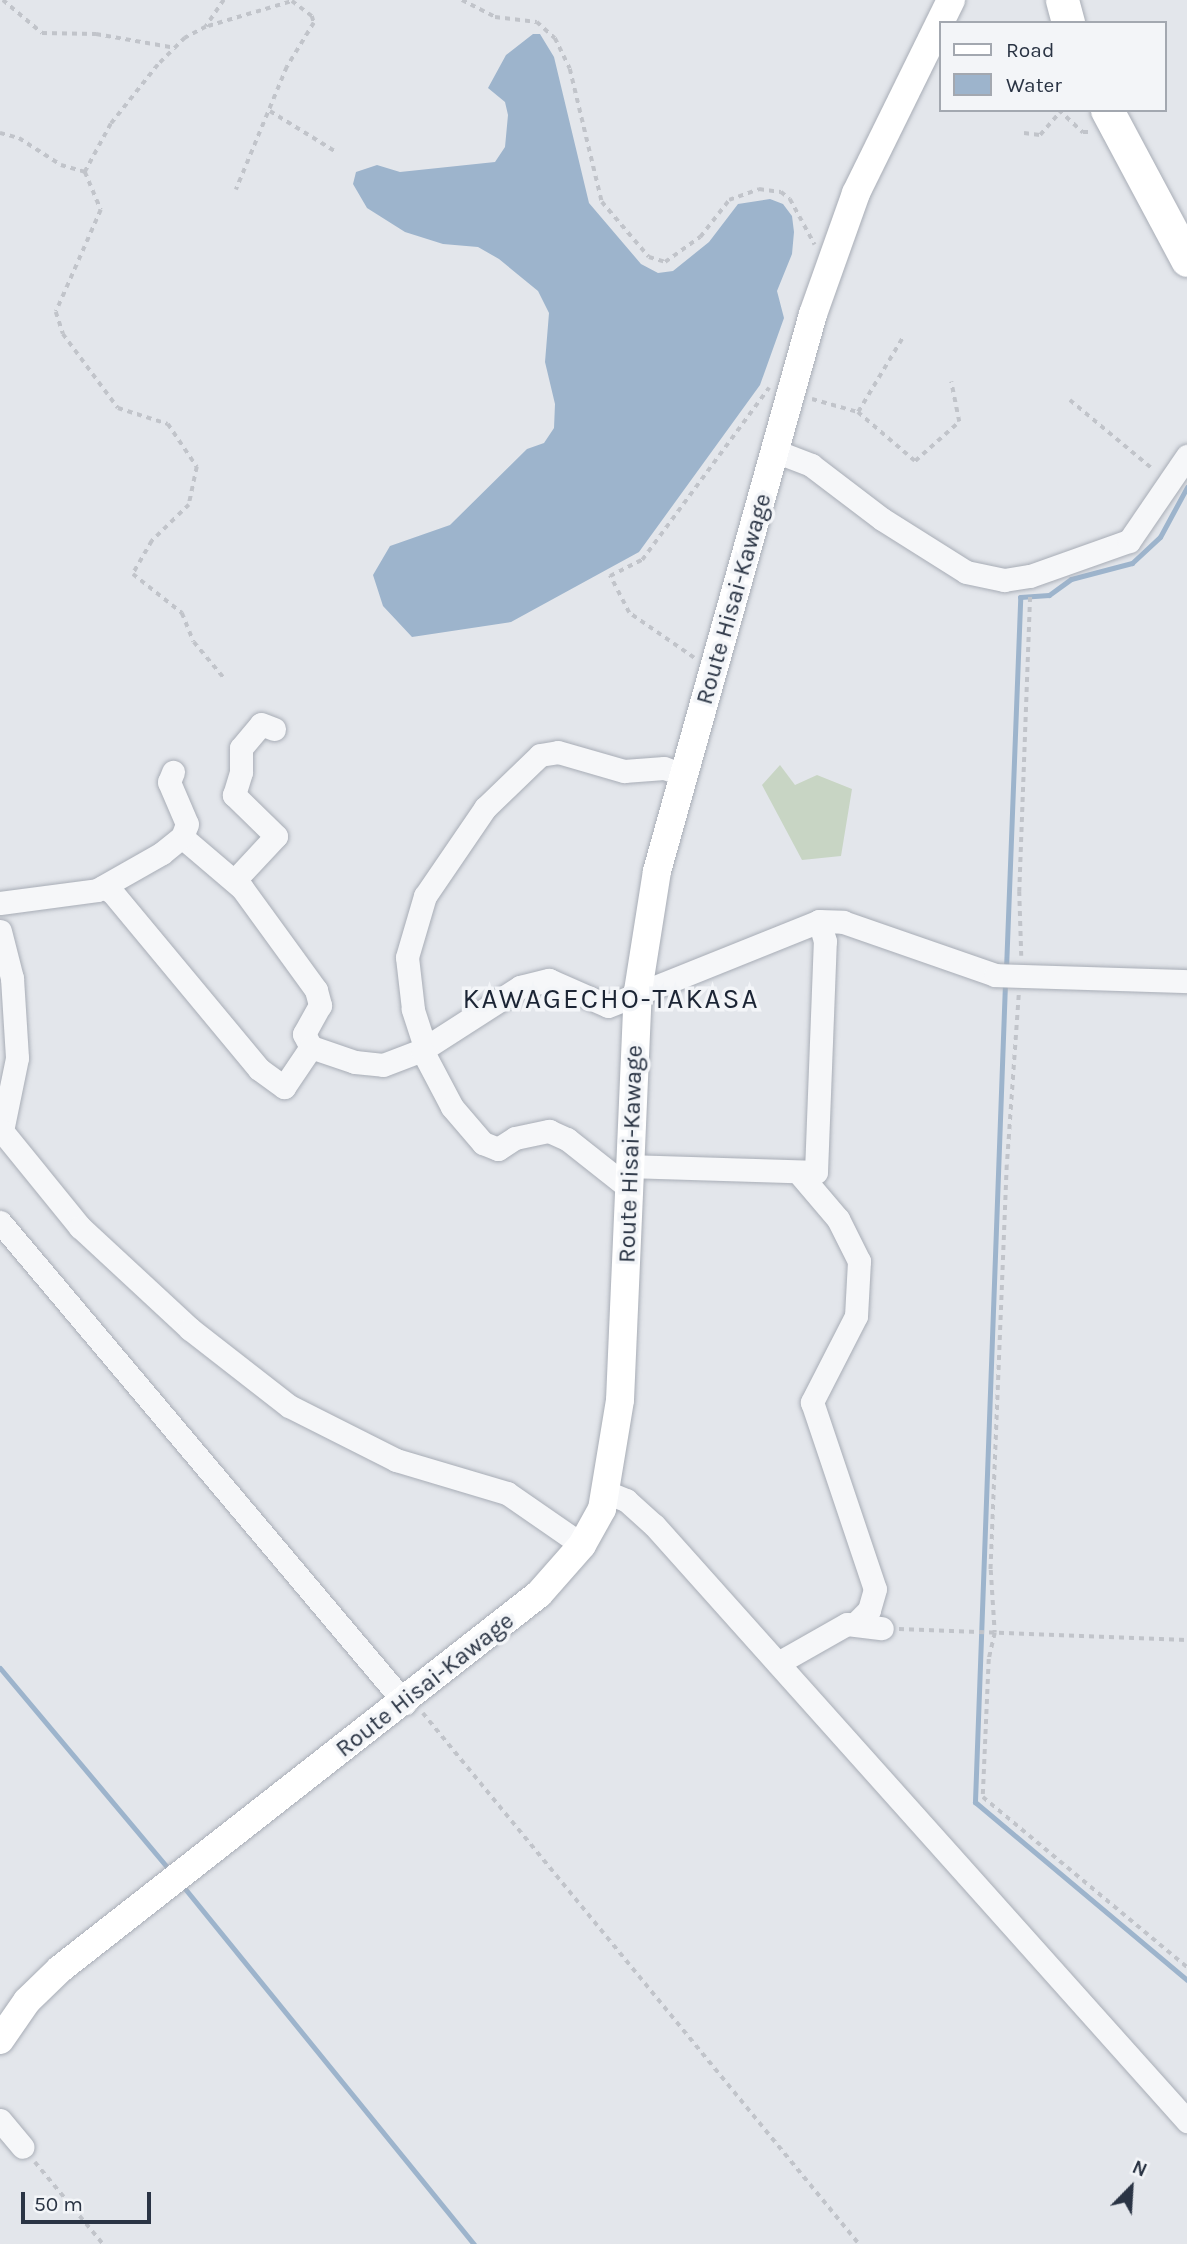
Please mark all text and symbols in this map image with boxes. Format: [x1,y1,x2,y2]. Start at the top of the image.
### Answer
legend [939,21,1166,112]
text: Road [1006,38,1054,62]
text: Water [1006,73,1062,97]
street label: Route Hisai-Kawage [690,490,778,708]
district label: KAWAGECHO-TAKASA [464,982,758,1016]
street label: Route Hisai-Kawage [613,1044,649,1264]
street label: Route Hisai-Kawage [330,1606,520,1764]
north arrow [1096,2153,1166,2223]
text: N [1129,2156,1150,2182]
scale bar [24,2178,154,2222]
text: 50 m [34,2192,83,2216]

